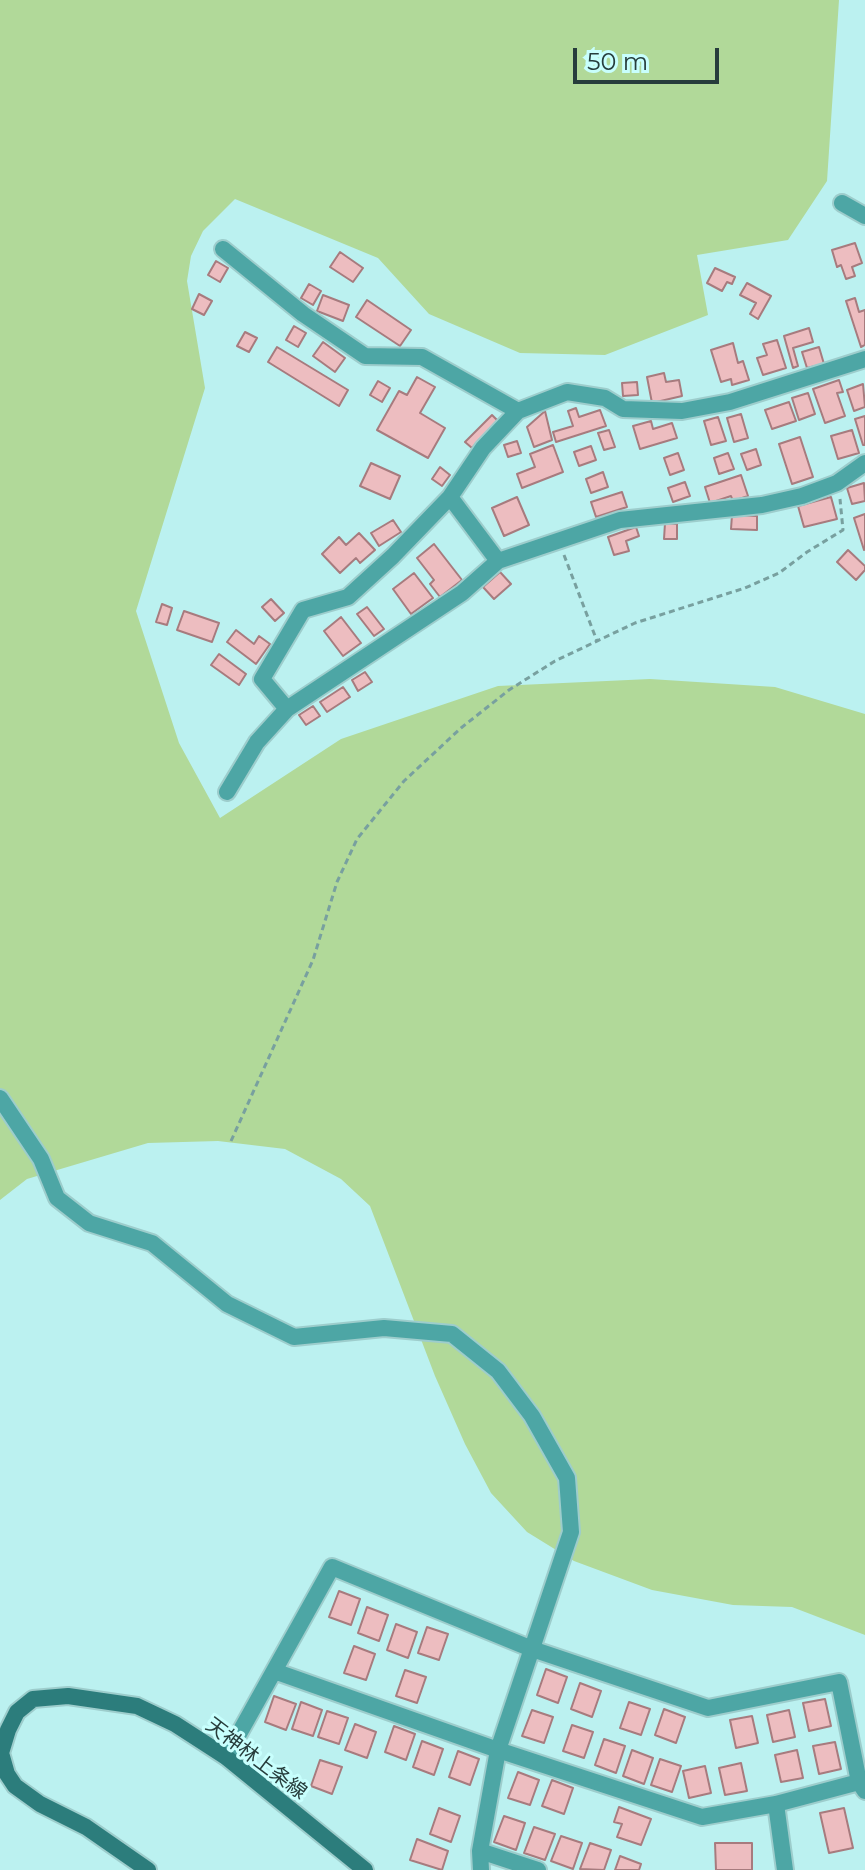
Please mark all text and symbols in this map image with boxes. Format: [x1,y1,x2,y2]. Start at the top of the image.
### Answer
scale bar [577,32,723,82]
text: 50 m [587,47,648,76]
street label: 天神林上条線 [201,1713,311,1805]

